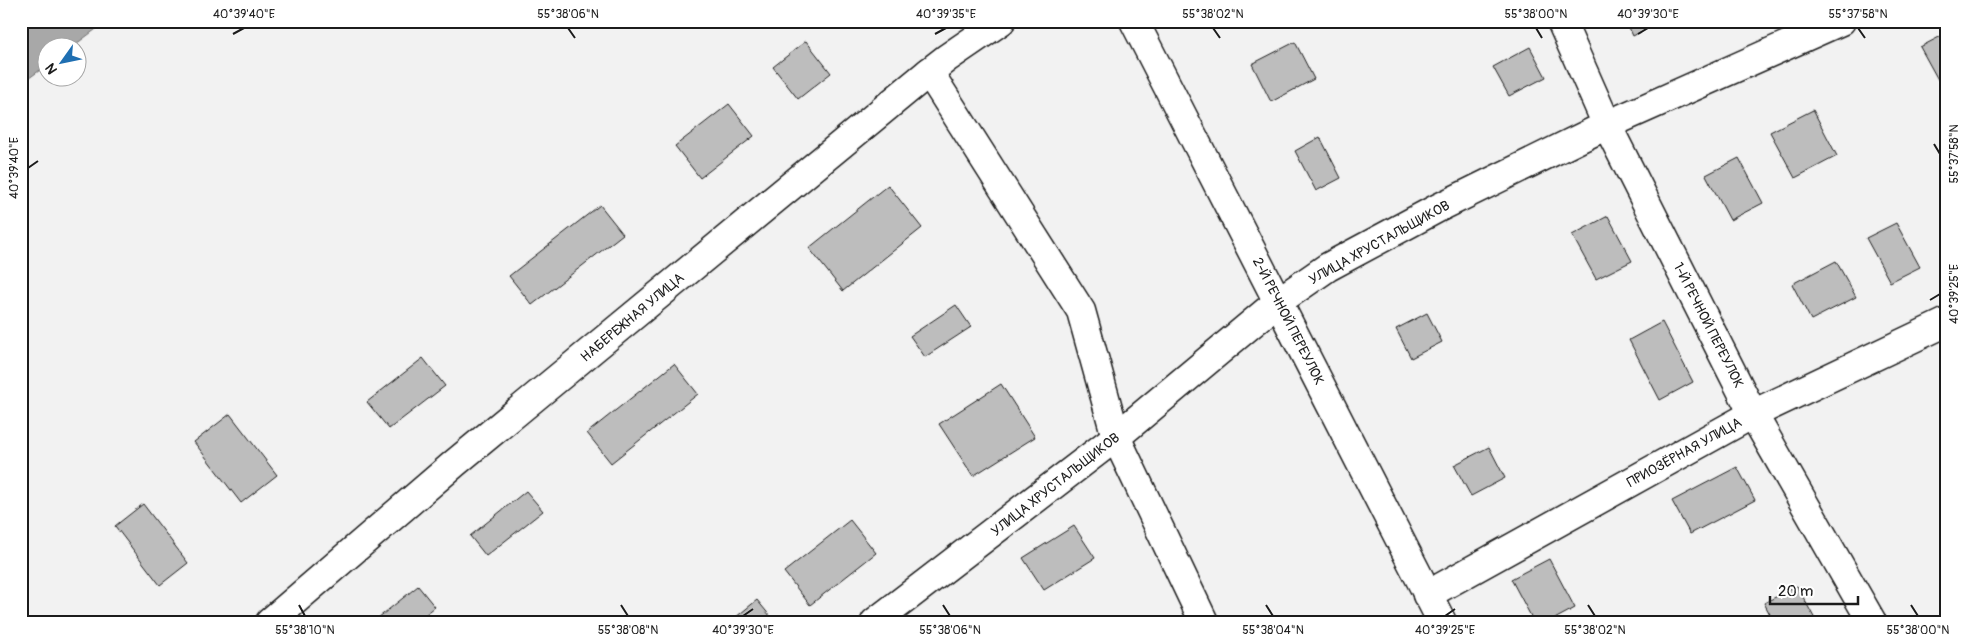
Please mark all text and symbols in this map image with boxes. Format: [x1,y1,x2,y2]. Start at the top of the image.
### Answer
text: 40°39'40"E [213,7,275,22]
text: 55°38'06"N [537,7,599,22]
text: 40°39'35"E [916,7,976,22]
text: 55°38'02"N [1182,7,1244,22]
text: 55°38'00"N [1505,7,1567,22]
text: 40°39'30"E [1617,7,1679,22]
text: 55°37'58"N [1828,7,1888,22]
north arrow [38,38,88,88]
text: N [42,60,61,77]
text: 55°37'58"N [1947,124,1962,184]
text: 40°39'40"E [7,137,22,199]
street label: УЛИЦА ХРУСТАЛЬЩИКОВ [1306,197,1453,288]
street label: 2-Й РЕЧНОЙ ПЕРЕУЛОК [1249,255,1328,388]
street label: 1-Й РЕЧНОЙ ПЕРЕУЛОК [1670,260,1748,391]
text: 40°39'25"E [1947,264,1962,324]
street label: НАБЕРЕЖНАЯ УЛИЦА [577,269,687,366]
street label: ПРИОЗЁРНАЯ УЛИЦА [1624,414,1745,491]
street label: УЛИЦА ХРУСТАЛЬЩИКОВ [988,429,1123,540]
scale bar [1770,573,1858,605]
text: 20 m [1778,582,1813,601]
text: 55°38'10"N [275,623,335,638]
text: 55°38'08"N [598,623,658,638]
text: 40°39'30"E [712,623,774,638]
text: 55°38'06"N [919,623,981,638]
text: 55°38'04"N [1242,623,1304,638]
text: 40°39'25"E [1415,623,1475,638]
text: 55°38'02"N [1564,623,1626,638]
text: 55°38'00"N [1887,623,1949,638]

